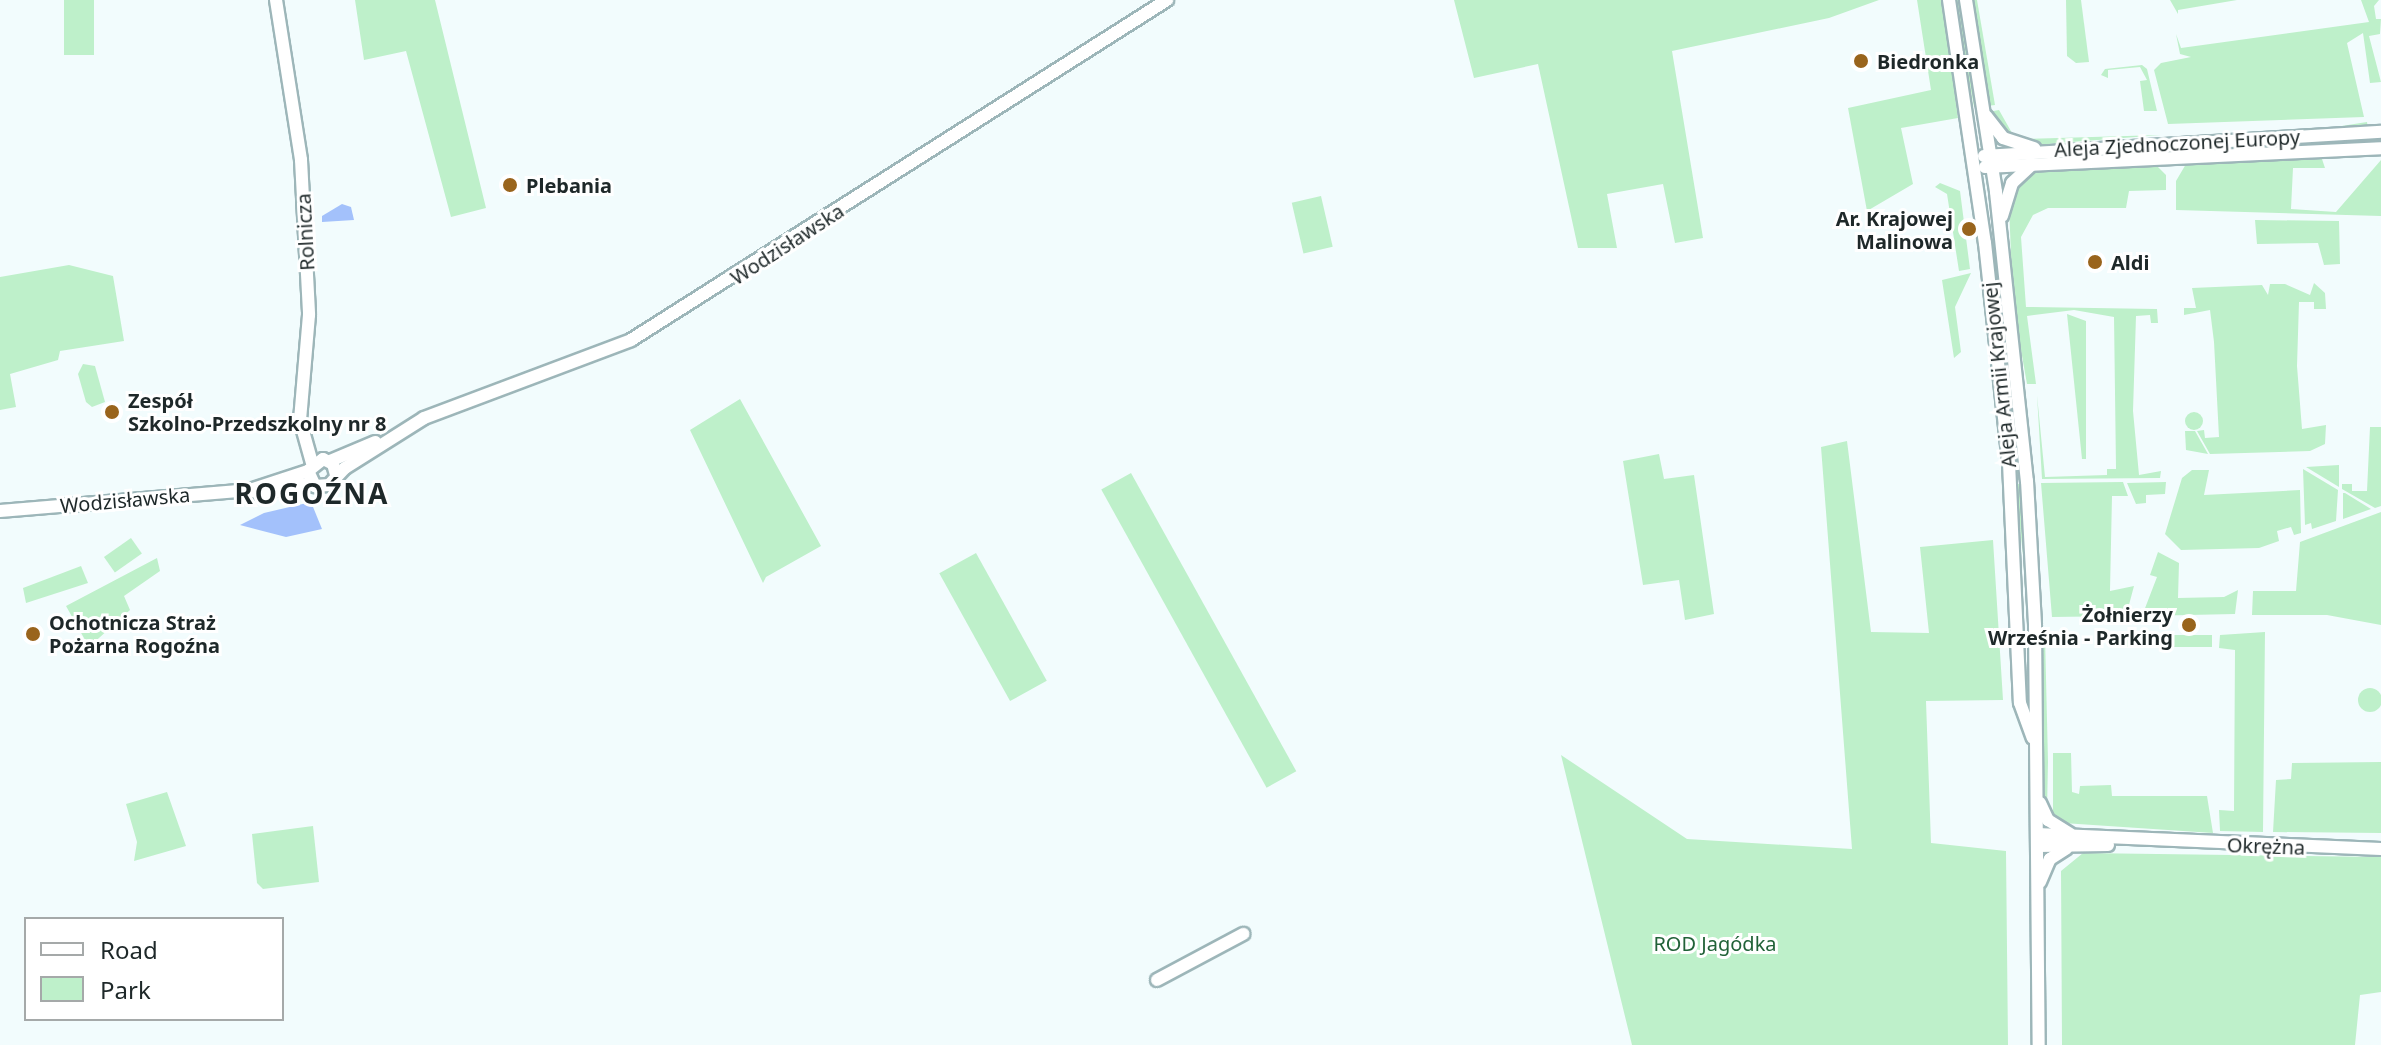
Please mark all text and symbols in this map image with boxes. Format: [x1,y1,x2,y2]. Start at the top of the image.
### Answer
place label: Biedronka [1877,49,1979,73]
marker: Biedronka [1852,52,1870,70]
street label: Aleja Zjednoczonej Europy [2054,125,2300,161]
place label: Plebania [526,173,612,197]
marker: Plebania [501,176,519,194]
street label: Rolnicza [291,193,319,271]
street label: Wodzisławska [726,198,848,290]
place label: Ar. Krajowej Malinowa [1836,206,1953,253]
marker: Ar. Krajowej Malinowa [1960,220,1978,238]
place label: Aldi [2111,250,2149,274]
marker: Aldi [2086,253,2104,271]
street label: Aleja Armii Krajowej [1977,281,2021,469]
place label: Zespół Szkolno-Przedszkolny nr 8 [128,388,386,435]
marker: Zespół Szkolno-Przedszkolny nr 8 [103,403,121,421]
district label: ROGOŹNA [234,476,390,510]
street label: Wodzisławska [59,482,191,518]
place label: Żołnierzy Września - Parking [1988,602,2173,649]
place label: Ochotnicza Straż Pożarna Rogoźna [49,610,220,657]
marker: Żołnierzy Września - Parking [2180,616,2198,634]
marker: Ochotnicza Straż Pożarna Rogoźna [24,625,42,643]
street label: Okrężna [2226,833,2306,859]
legend [24,917,284,1021]
park label: ROD Jagódka [1653,931,1777,955]
text: Road [100,933,158,966]
text: Park [100,973,151,1006]

